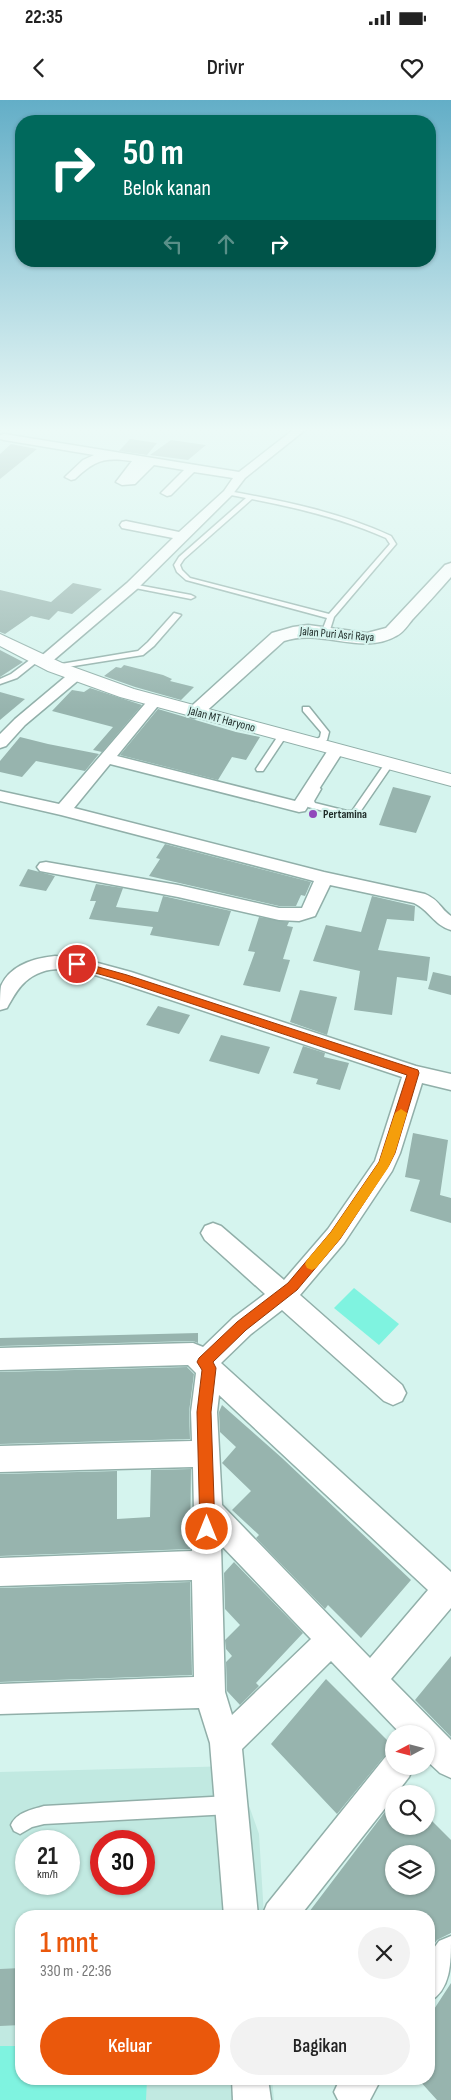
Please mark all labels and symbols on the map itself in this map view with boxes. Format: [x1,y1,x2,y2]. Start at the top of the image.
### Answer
street label: Jalan Puri Asri Raya [298,624,375,645]
street label: Jalan MT Haryono [186,703,257,736]
place label: Pertamina [323,807,367,822]
marker: Pertamina [307,808,319,820]
pin [56,943,98,985]
position arrow [180,1502,232,1554]
north arrow [385,1725,435,1775]
speed limit sign: 30 [90,1830,155,1895]

